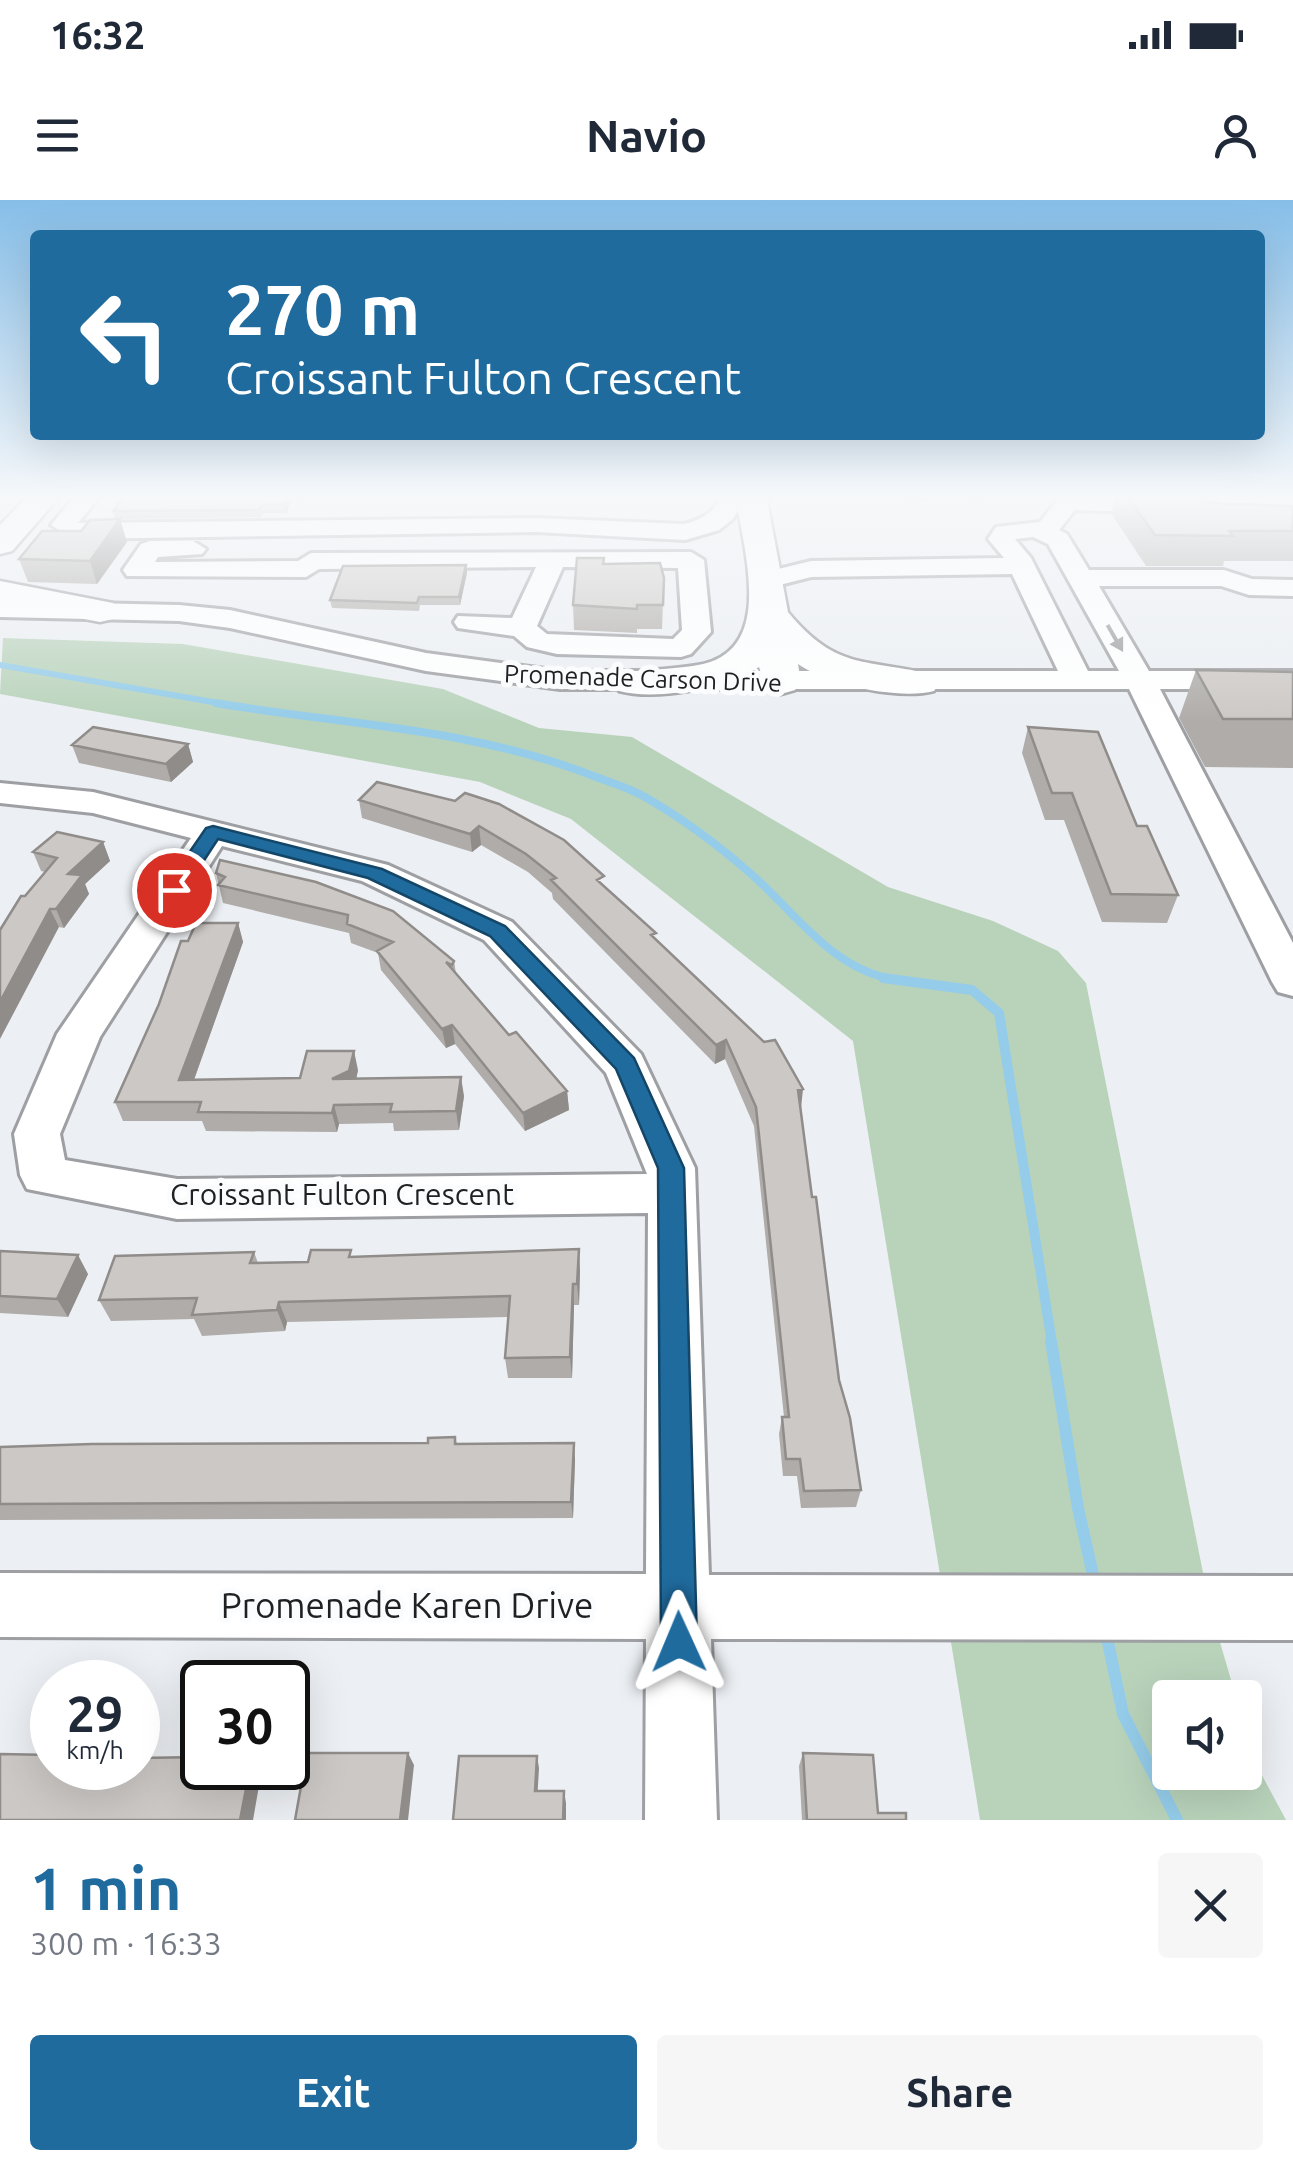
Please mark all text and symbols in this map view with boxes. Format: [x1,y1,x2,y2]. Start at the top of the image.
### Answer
text: 16:32 [50,14,145,56]
icon: menu [30,108,85,163]
icon: person [1208,108,1263,163]
text: Navio [586,110,707,161]
icon: left [60,270,190,400]
text: 270 m [225,270,420,348]
text: Croissant Fulton Crescent [225,352,741,403]
one-way arrow [1107,624,1124,653]
street label: Promenade Carson Drive [504,659,782,697]
pin [132,848,217,933]
icon: arrive [147,863,202,918]
street label: Croissant Fulton Crescent [170,1177,514,1211]
street label: Promenade Karen Drive [221,1585,593,1625]
position arrow [627,1590,731,1694]
speed limit sign: 30 [180,1660,310,1790]
map controls [1152,1680,1262,1790]
button: sound [1152,1680,1262,1790]
text: 29 [67,1685,123,1741]
text: km/h [66,1736,124,1764]
button: close [1158,1853,1263,1958]
text: 1 min [30,1854,182,1921]
text: 300 m · 16:33 [30,1925,222,1961]
button: Exit [30,2035,637,2150]
button: Share [657,2035,1263,2150]

